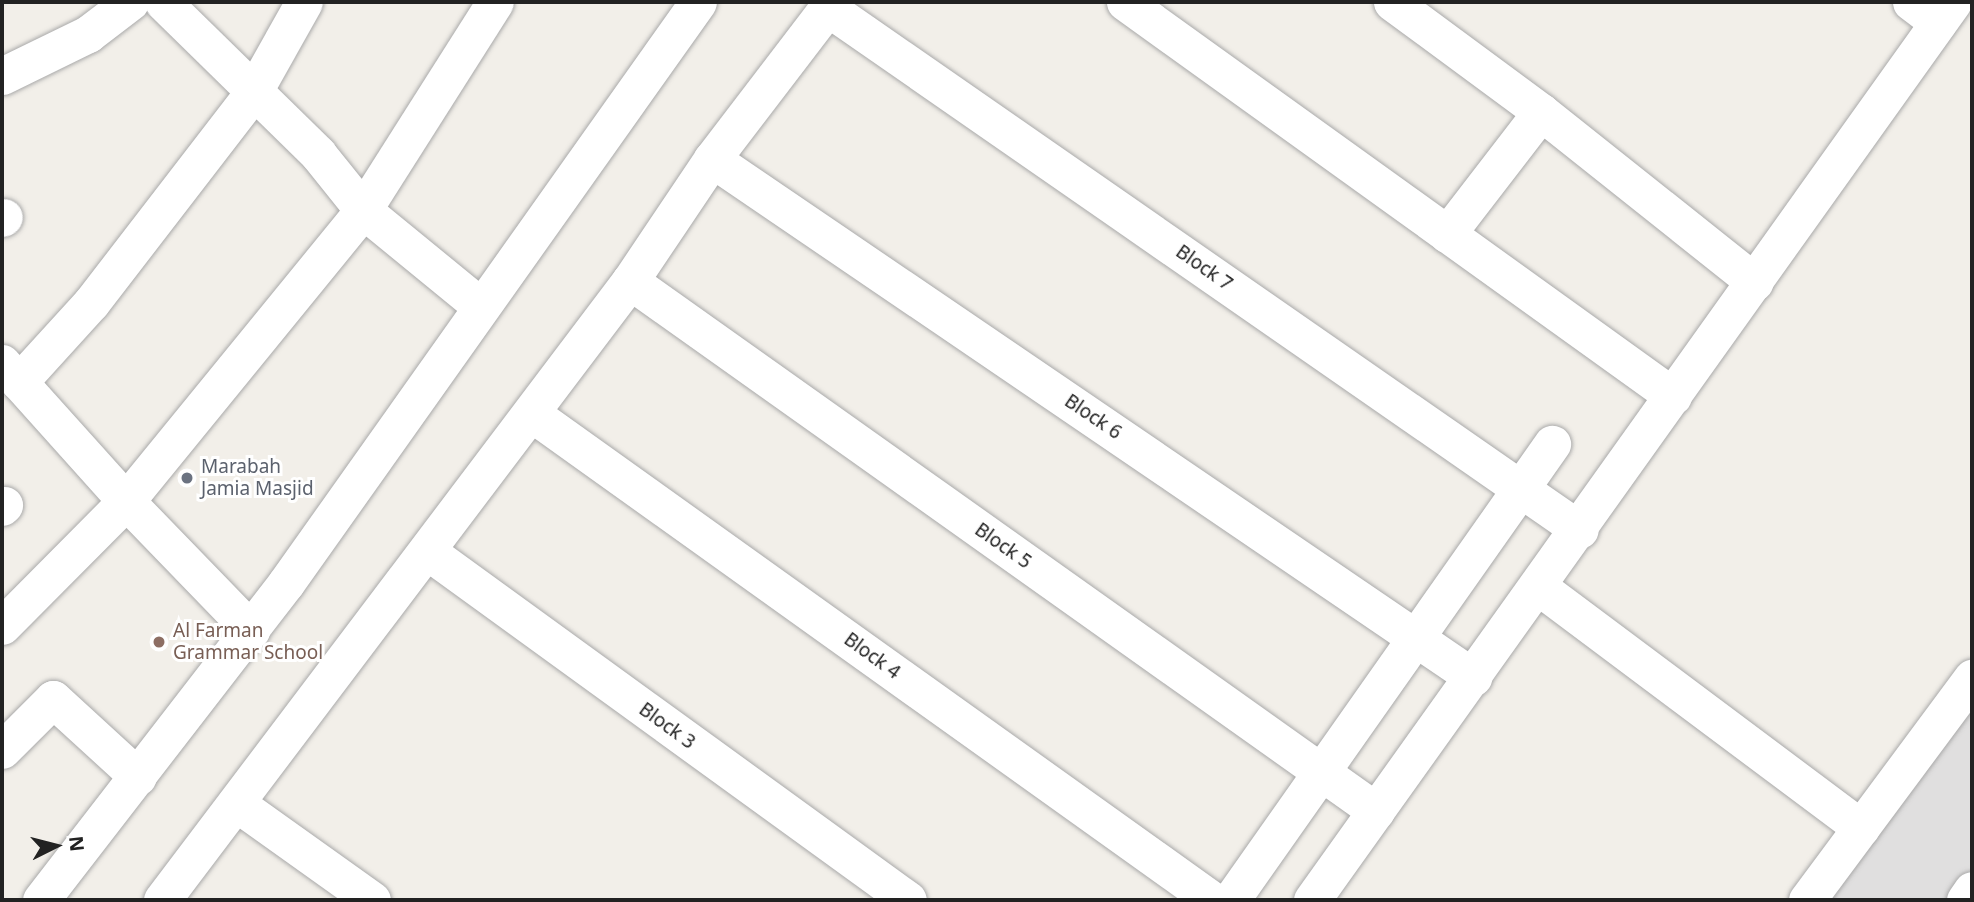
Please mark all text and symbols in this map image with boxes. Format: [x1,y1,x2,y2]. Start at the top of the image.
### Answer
street label: Block 7 [1171,240,1237,296]
street label: Block 6 [1060,390,1126,444]
place label: Marabah Jamia Masjid [201,456,314,500]
marker: Marabah Jamia Masjid [179,470,195,486]
street label: Block 5 [970,518,1036,574]
place label: Al Farman Grammar School [173,620,323,664]
street label: Block 4 [839,628,905,684]
marker: Al Farman Grammar School [151,634,167,650]
street label: Block 3 [634,698,700,754]
north arrow [21,811,91,881]
text: N [63,835,91,853]

